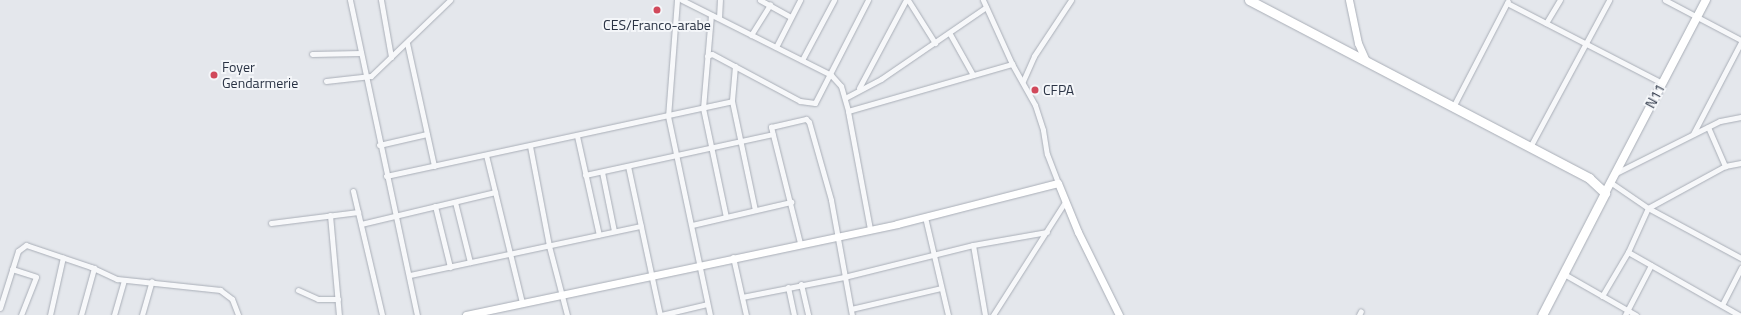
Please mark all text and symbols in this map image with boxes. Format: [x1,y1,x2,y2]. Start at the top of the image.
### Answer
marker: CES/Franco-arabe [652,5,662,15]
place label: CES/Franco-arabe [603,17,711,33]
place label: Foyer Gendarmerie [222,59,298,92]
marker: Foyer Gendarmerie [209,70,219,80]
street label: N11 [1642,81,1668,111]
place label: CFPA [1043,82,1074,98]
marker: CFPA [1030,85,1040,95]

